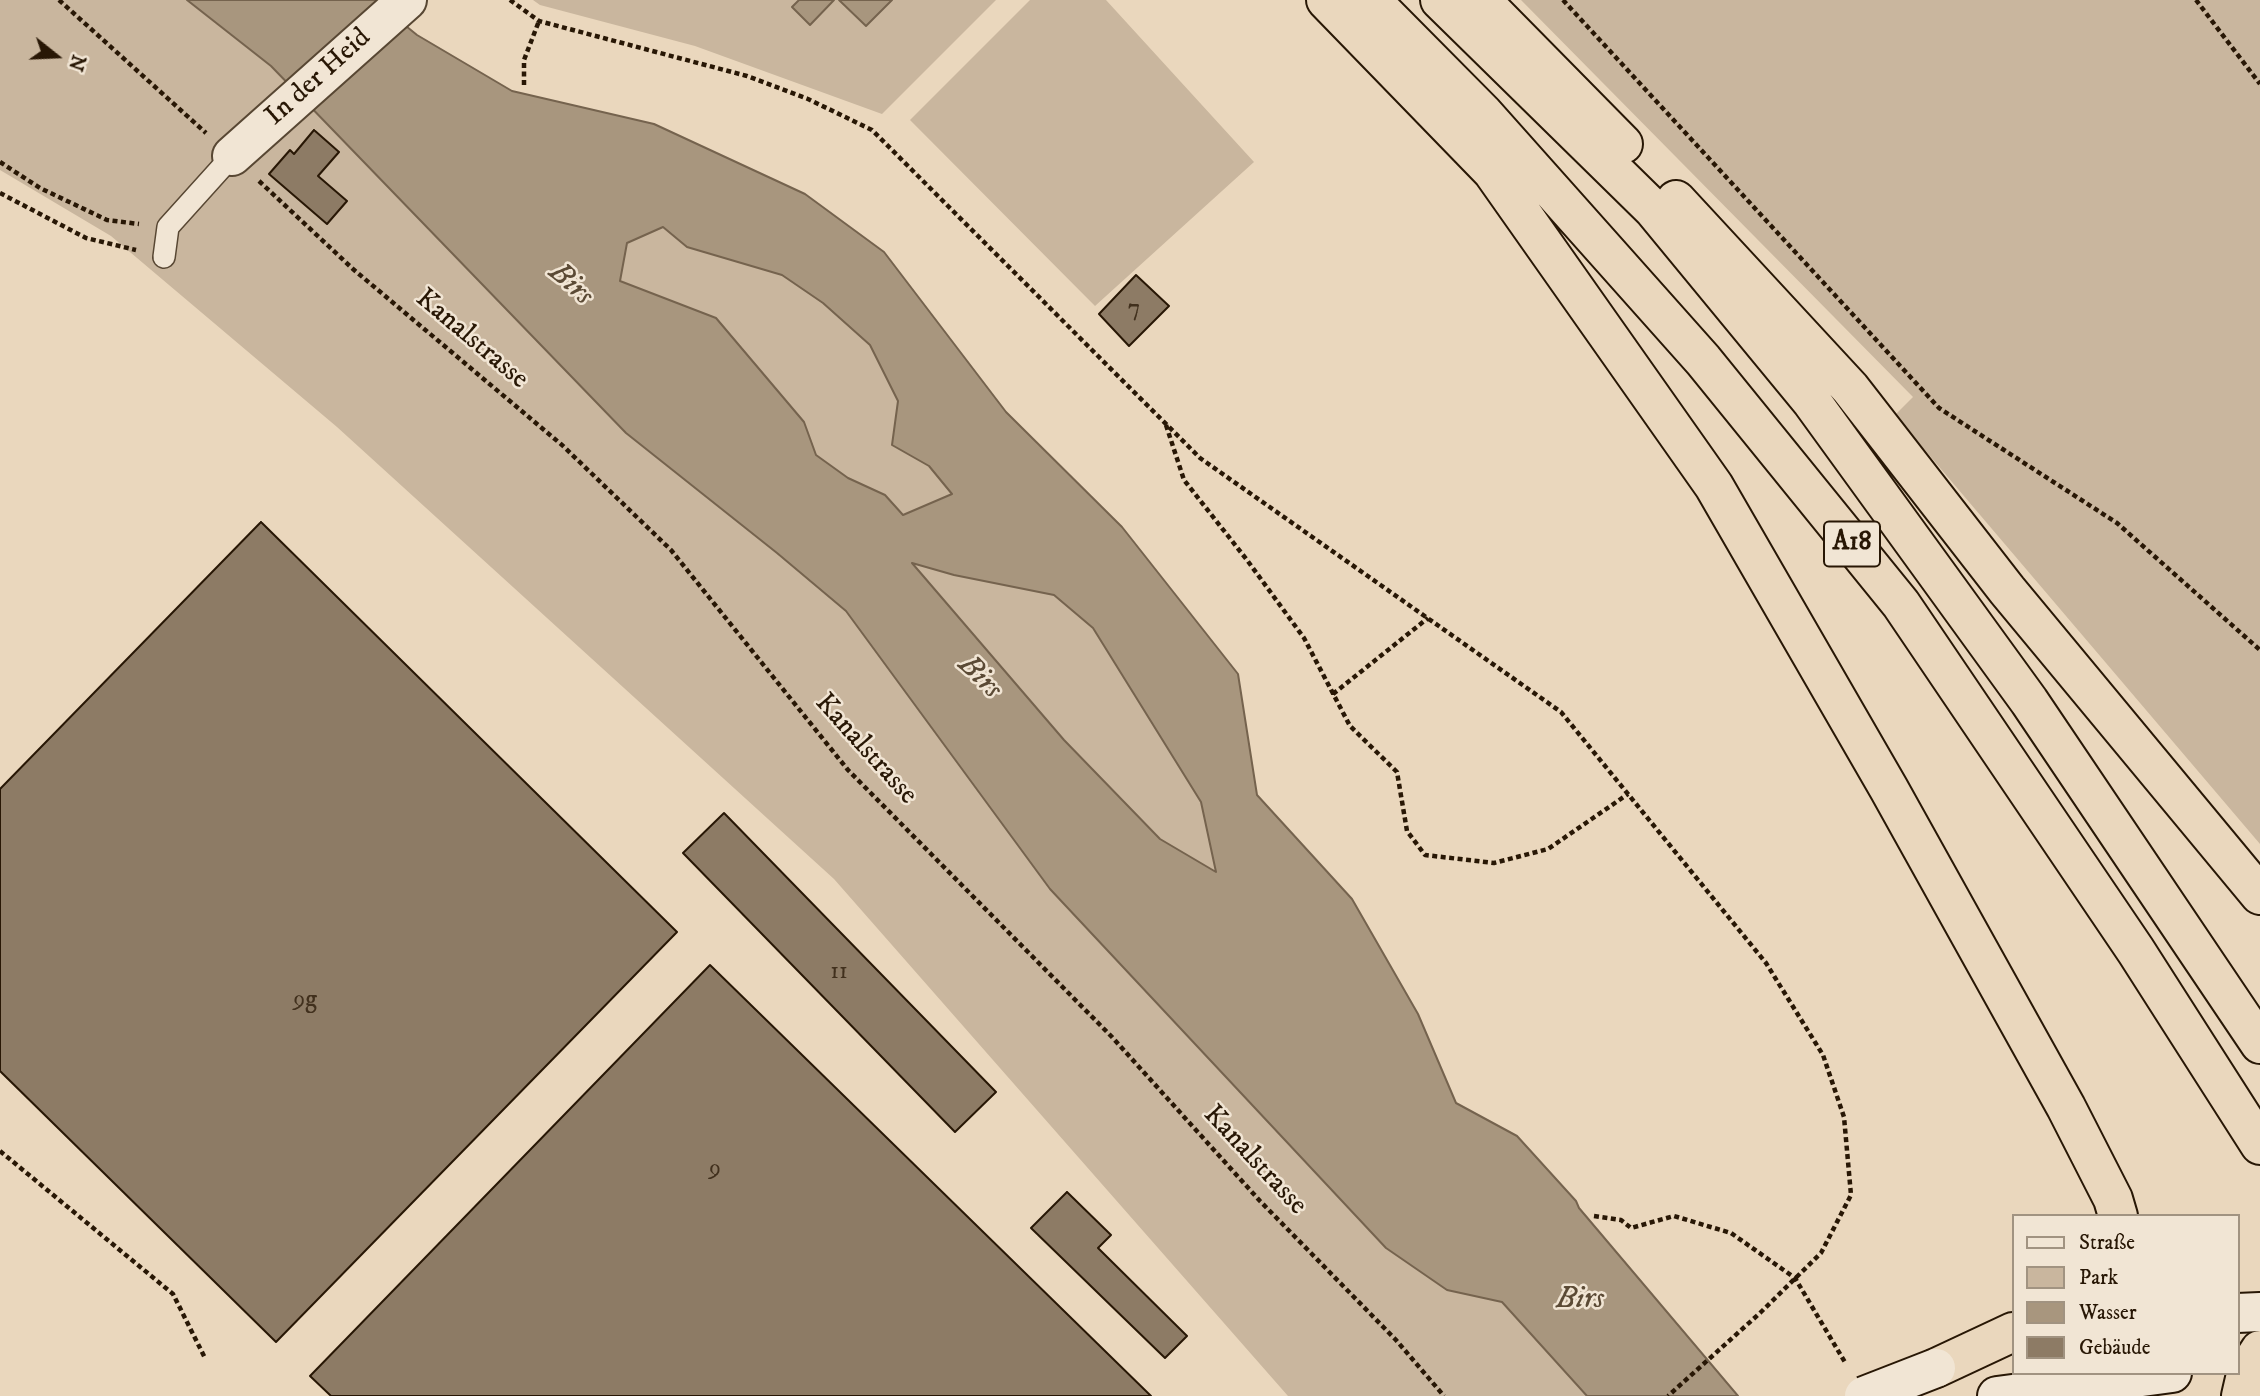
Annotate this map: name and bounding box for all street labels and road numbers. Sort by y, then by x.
street label: In der Heid [259,22,379,134]
street label: Kanalstrasse [408,283,534,397]
road number: A18 [1824,522,1880,566]
street label: Kanalstrasse [807,688,923,812]
street label: Kanalstrasse [1195,1099,1313,1223]

